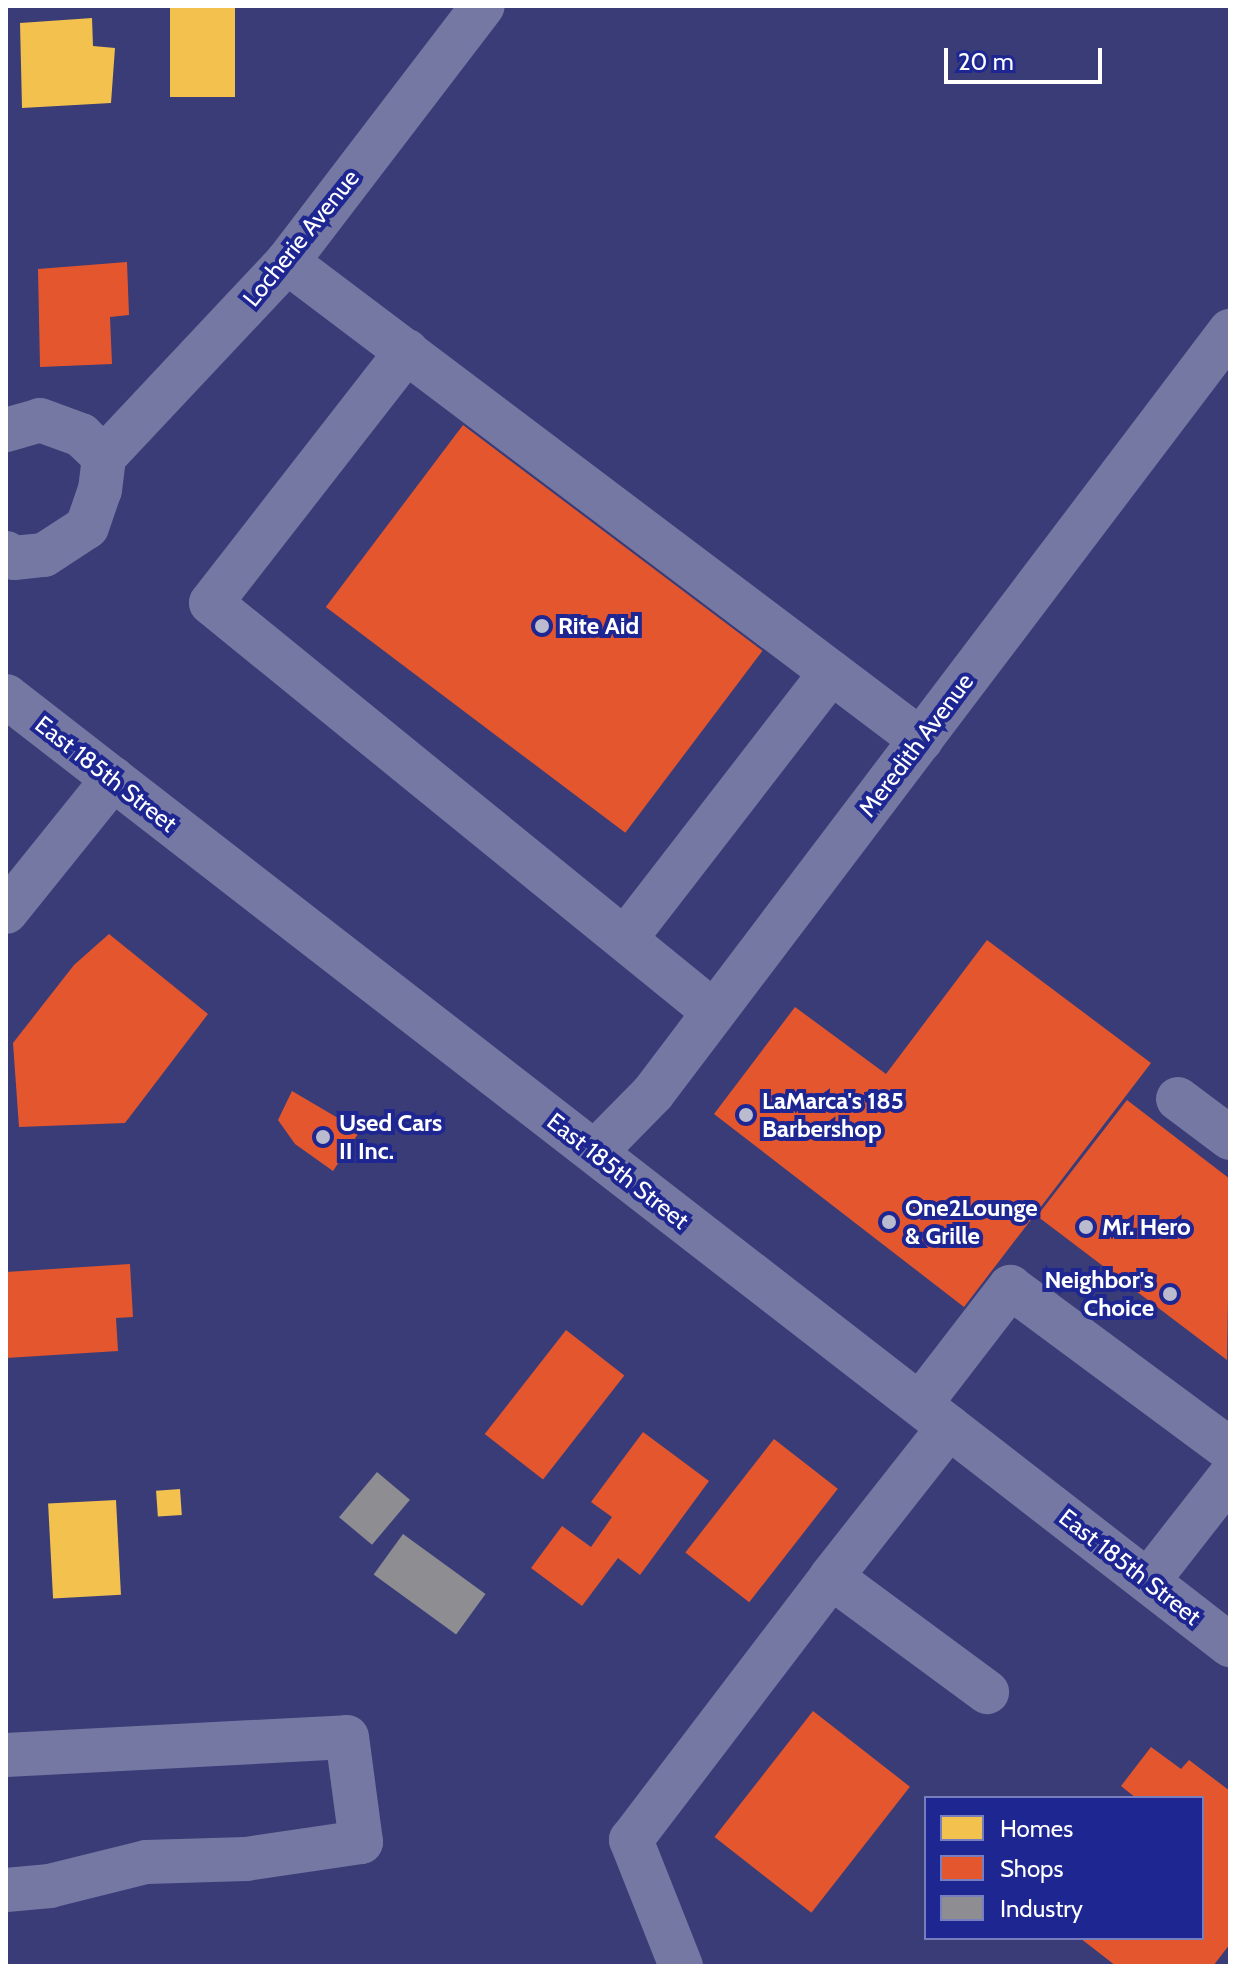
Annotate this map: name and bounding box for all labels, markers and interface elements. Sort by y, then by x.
scale bar [948,32,1106,82]
text: 20 m [958,47,1014,76]
street label: Locherie Avenue [237,164,365,312]
place label: Rite Aid [558,612,639,640]
marker: Rite Aid [533,617,551,635]
street label: Meredith Avenue [853,668,979,822]
street label: East 185th Street [29,710,183,838]
place label: LaMarca's 185 Barbershop [762,1087,904,1143]
marker: LaMarca's 185 Barbershop [737,1106,755,1124]
street label: East 185th Street [541,1107,695,1235]
place label: Used Cars II Inc. [339,1109,442,1165]
marker: Used Cars II Inc. [314,1128,332,1146]
place label: One2Lounge & Grille [905,1194,1038,1250]
marker: One2Lounge & Grille [880,1213,898,1231]
place label: Mr. Hero [1102,1213,1191,1241]
marker: Mr. Hero [1077,1218,1095,1236]
place label: Neighbor's Choice [1044,1266,1154,1322]
marker: Neighbor's Choice [1161,1285,1179,1303]
street label: East 185th Street [1053,1503,1207,1631]
legend [924,1796,1204,1940]
text: Homes [1000,1814,1073,1843]
text: Shops [1000,1854,1063,1883]
text: Industry [1000,1894,1083,1923]

